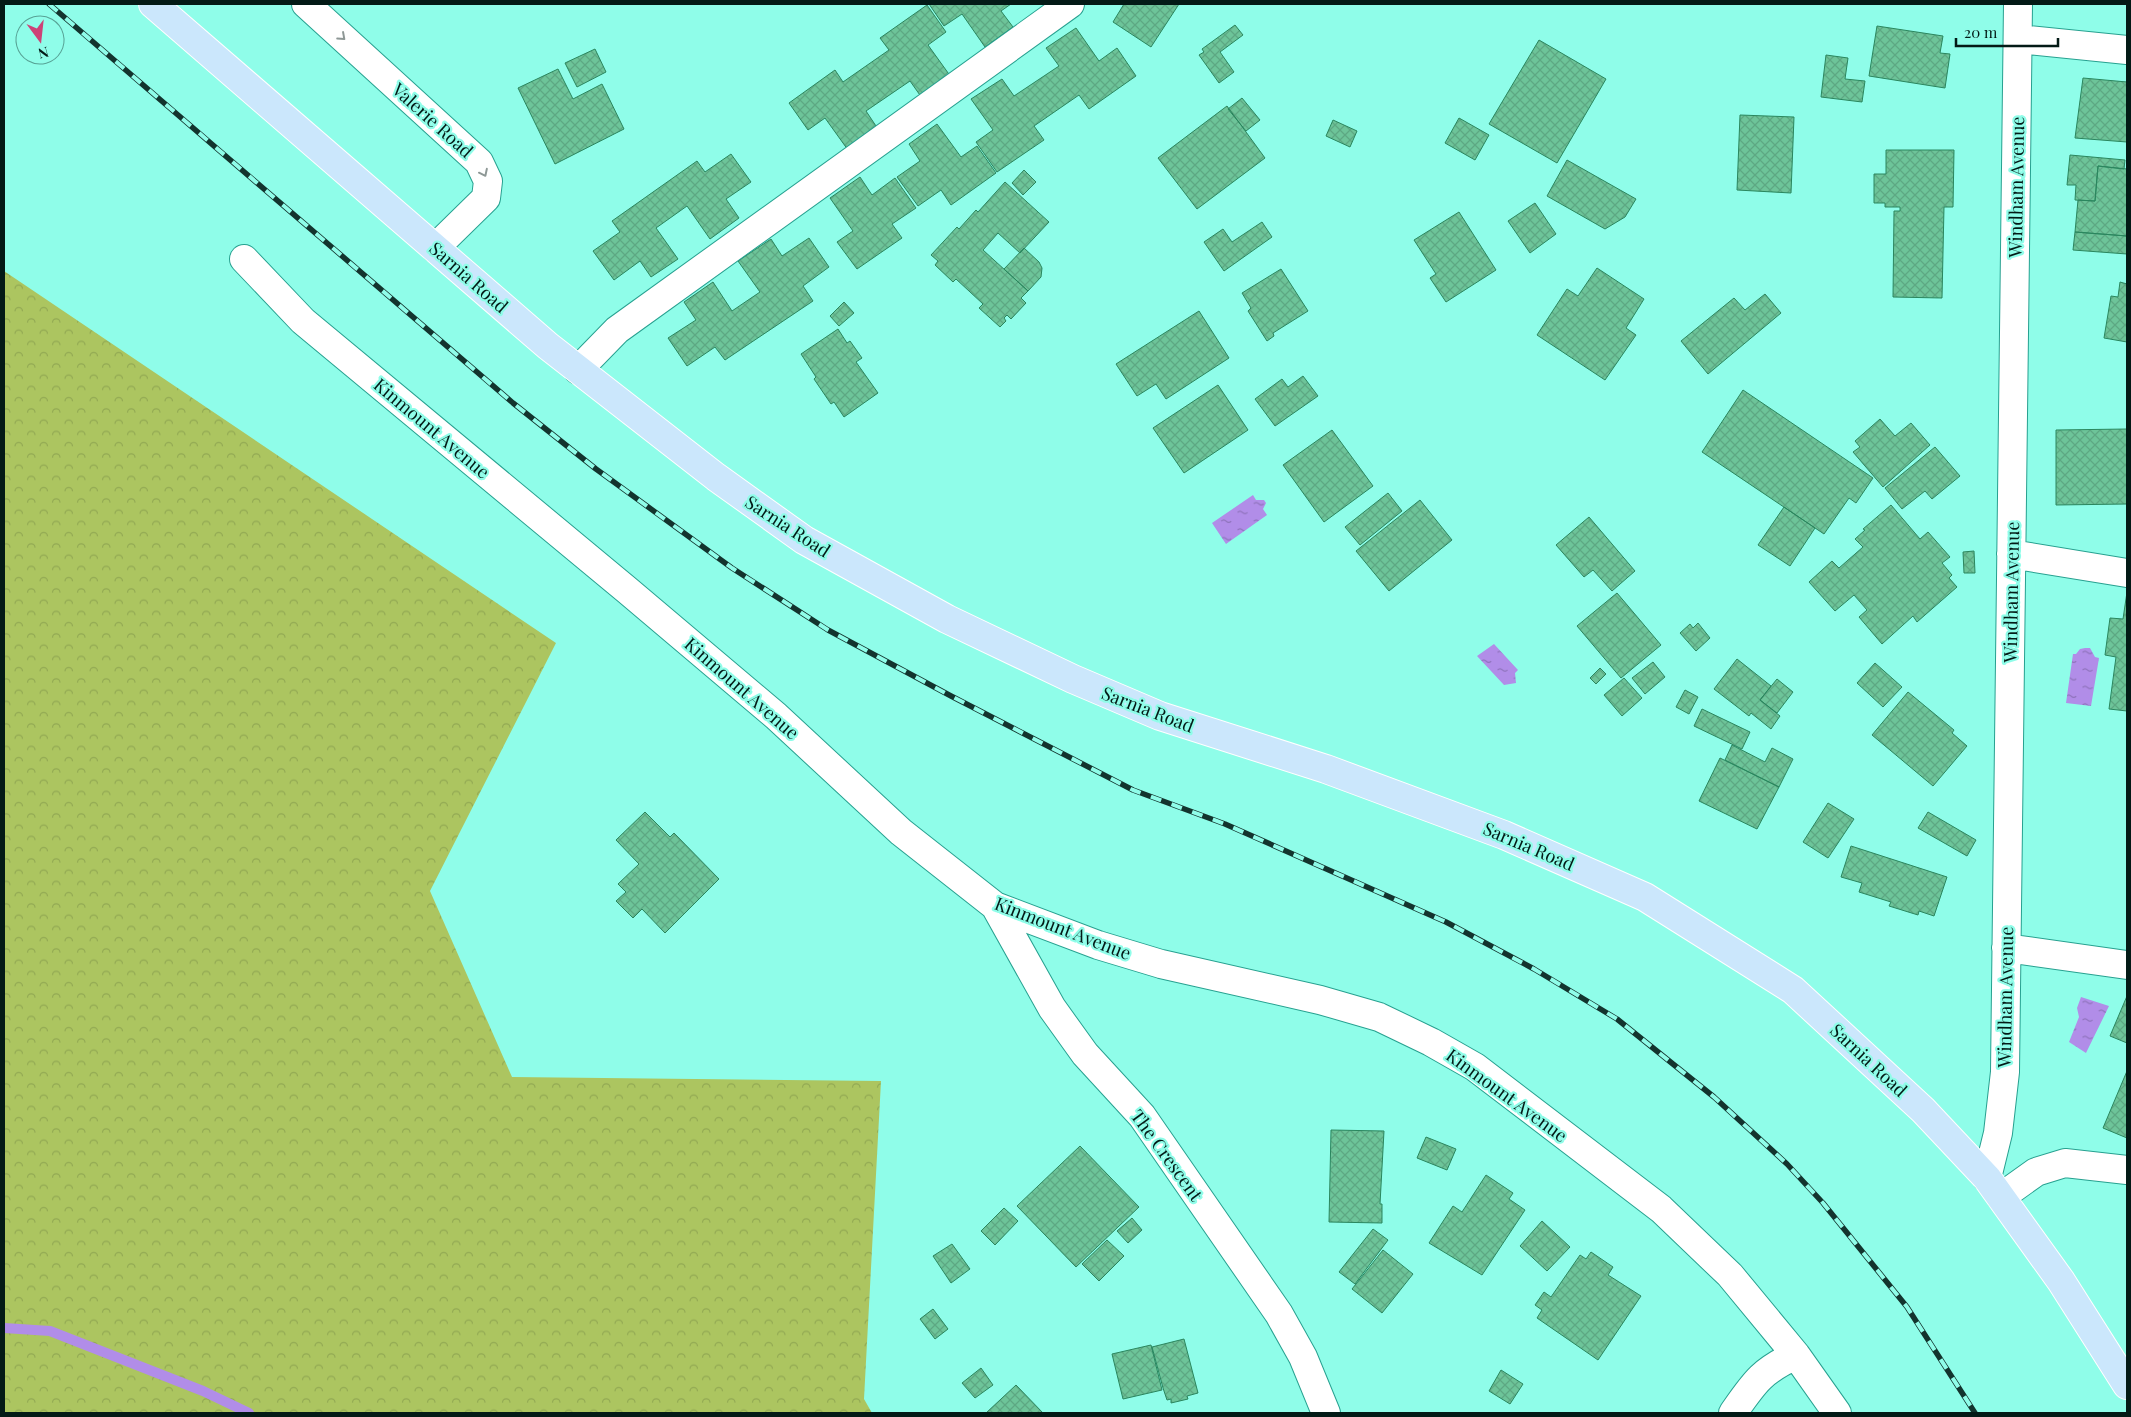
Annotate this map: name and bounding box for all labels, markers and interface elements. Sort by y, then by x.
north arrow [15,15,65,65]
scale bar [1956,15,2058,47]
text: 20 m [1964,22,1998,42]
one-way arrow [336,31,345,40]
text: N [36,43,51,64]
street label: Valerie Road [387,77,479,163]
street label: Windham Avenue [2003,116,2029,259]
one-way arrow [478,167,488,176]
street label: Sarnia Road [425,236,514,318]
street label: Kinmount Avenue [369,372,495,484]
street label: Sarnia Road [741,490,836,563]
street label: Windham Avenue [1998,521,2024,664]
street label: Kinmount Avenue [680,632,804,744]
street label: Sarnia Road [1098,680,1198,738]
street label: Sarnia Road [1480,816,1579,876]
street label: Kinmount Avenue [991,891,1135,965]
street label: Windham Avenue [1992,926,2018,1069]
street label: Sarnia Road [1825,1018,1913,1102]
street label: Kinmount Avenue [1442,1043,1572,1147]
street label: The Crescent [1126,1104,1209,1206]

